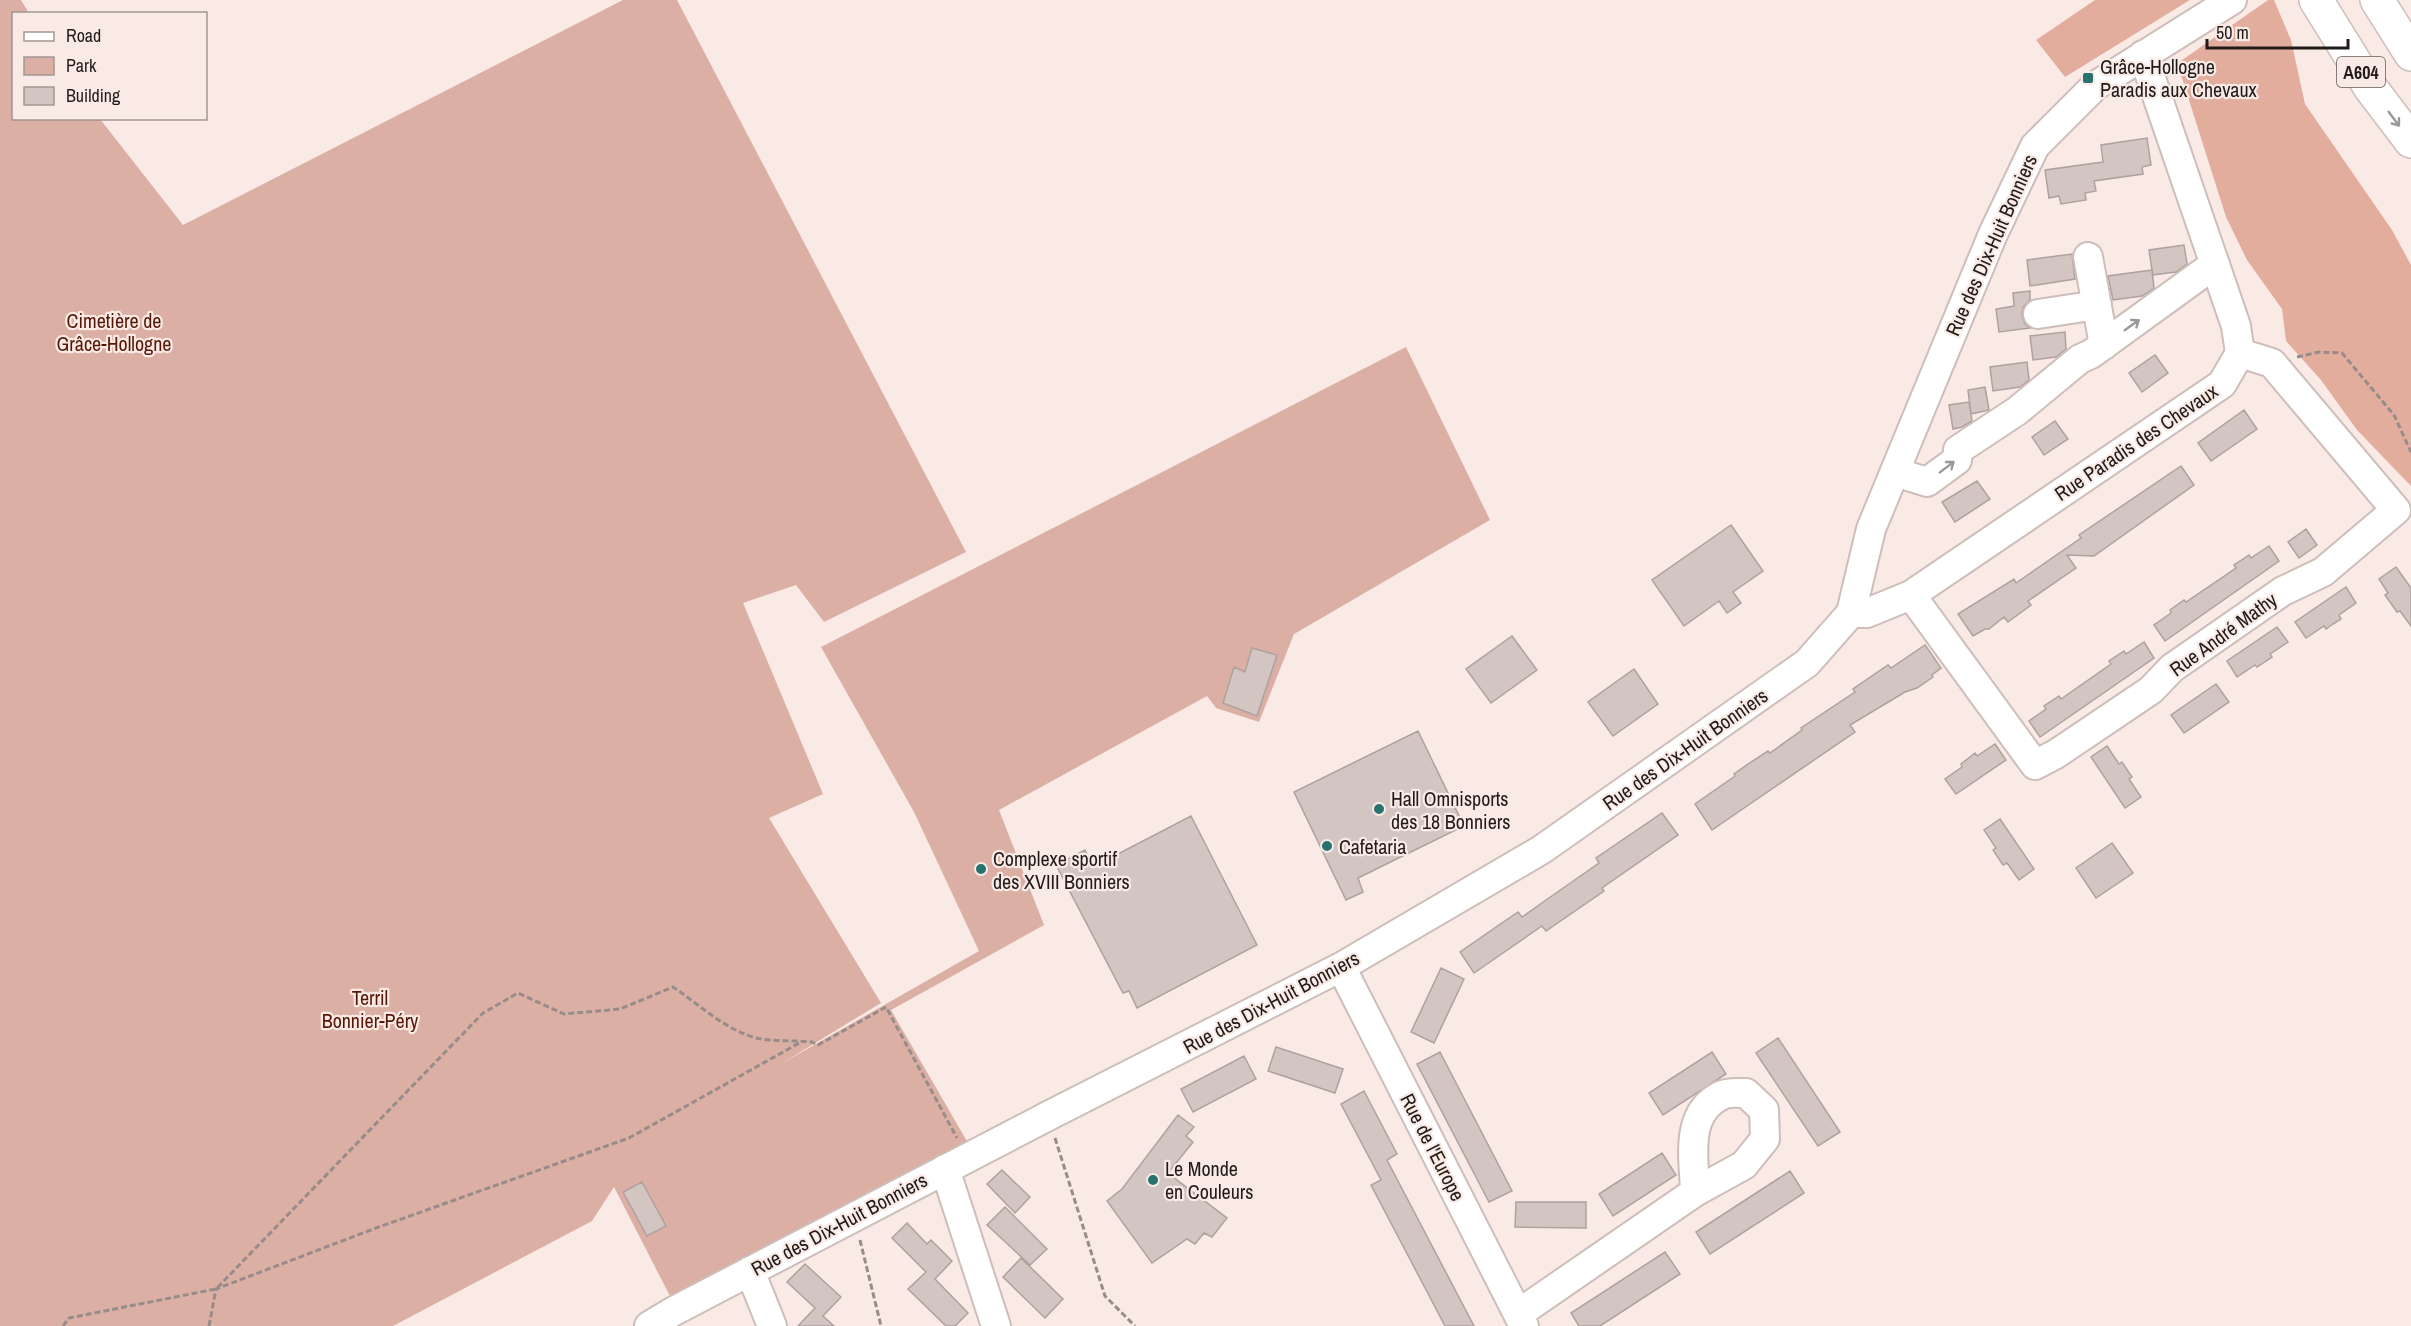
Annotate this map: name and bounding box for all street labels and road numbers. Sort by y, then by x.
road number: A604 [2337,57,2385,87]
street label: Rue des Dix-Huit Bonniers [1939,150,2043,340]
street label: Rue Paradis des Chevaux [2049,377,2224,507]
street label: Rue André Mathy [2164,585,2283,682]
street label: Rue des Dix-Huit Bonniers [1597,682,1773,816]
street label: Rue des Dix-Huit Bonniers [1178,944,1364,1060]
street label: Rue de l'Europe [1394,1089,1472,1205]
street label: Rue des Dix-Huit Bonniers [746,1166,932,1282]

